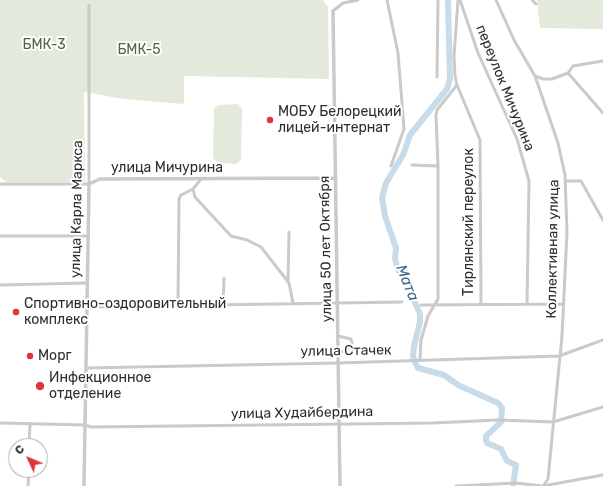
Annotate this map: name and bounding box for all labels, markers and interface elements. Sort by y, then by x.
street label: переулок Мичурина [472,23,538,153]
park label: БМК-3 [22,37,66,53]
park label: БМК-5 [117,42,161,58]
place label: МОБУ Белорецкий лицей-интернат [278,104,402,136]
marker: МОБУ Белорецкий лицей-интернат [265,115,275,125]
street label: улица Карла Маркса [67,140,87,278]
street label: Тирлянский переулок [461,148,477,296]
street label: улица Мичурина [111,160,223,176]
street label: улица 50 лет Октября [316,175,336,323]
street label: Коллективная улица [543,179,563,319]
water label: Мата [392,262,422,304]
place label: Спортивно-оздоровительный комплекс [24,296,226,328]
marker: Спортивно-оздоровительный комплекс [11,307,21,317]
street label: улица Стачек [300,342,392,360]
place label: Морг [38,348,72,364]
marker: Морг [25,351,35,361]
place label: Инфекционное отделение [49,370,151,402]
marker: Инфекционное отделение [34,380,46,392]
street label: улица Худайбердина [231,403,373,423]
north arrow [8,438,48,478]
text: С [12,443,27,457]

